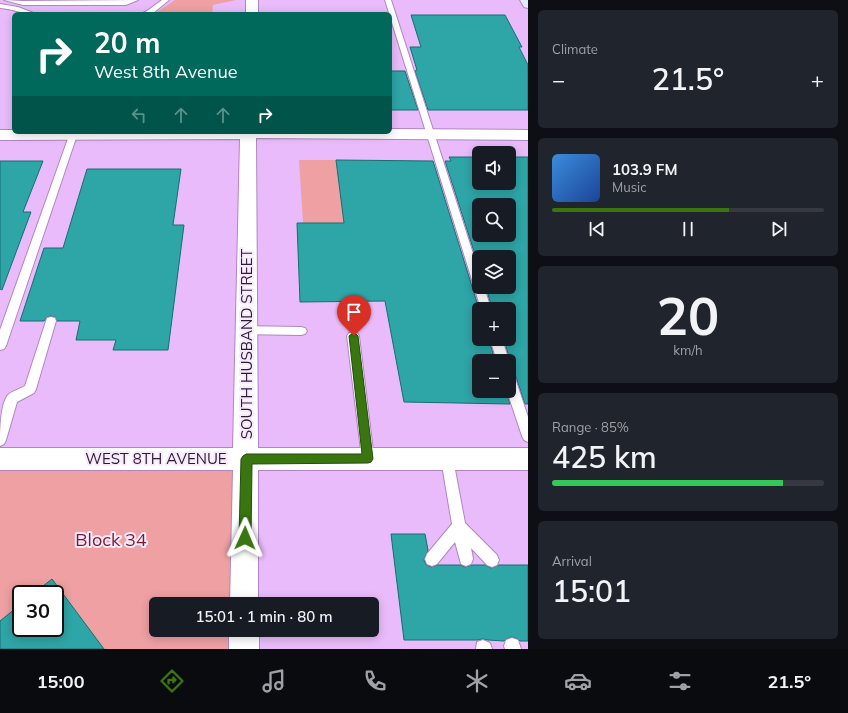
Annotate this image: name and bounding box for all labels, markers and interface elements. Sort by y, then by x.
text: 20 m [94,25,160,60]
icon: right [28,28,80,80]
text: Climate [552,41,598,57]
text: West 8th Avenue [94,60,238,83]
text: 21.5° [652,60,724,98]
text: − [552,66,565,94]
text: + [811,66,824,94]
icon: left [128,104,150,126]
icon: ahead [170,104,192,126]
icon: ahead [212,104,234,126]
icon: right [254,104,276,126]
map controls [472,146,516,398]
button: sound [472,146,516,190]
text: 103.9 FM [612,160,677,179]
text: Music [612,179,647,195]
button: search [472,198,516,242]
icon: previous [586,218,608,240]
icon: pause [677,218,699,240]
icon: next [768,218,790,240]
street label: SOUTH HUSBAND STREET [237,249,256,439]
button: layers [472,250,516,294]
text: 20 [657,283,719,348]
pin [337,295,371,336]
icon: arrive [343,301,365,323]
button: + [472,302,516,346]
text: km/h [673,342,703,358]
button: − [472,354,516,398]
text: Range · 85% [552,419,629,435]
text: 425 km [552,438,657,476]
street label: WEST 8TH AVENUE [85,449,227,468]
position arrow [224,517,266,559]
park label: Block 34 [75,528,147,551]
text: Arrival [552,553,592,569]
text: 15:01 [552,572,631,610]
speed limit sign: 30 [12,585,64,637]
text: 15:01 · 1 min · 80 m [195,607,333,626]
icon: directions [158,667,186,695]
icon: music [260,667,288,695]
icon: phone [361,667,389,695]
icon: climate [463,667,491,695]
icon: car [564,667,592,695]
icon: filters [666,667,694,695]
text: 15:00 [37,670,84,693]
text: 21.5° [768,670,811,693]

